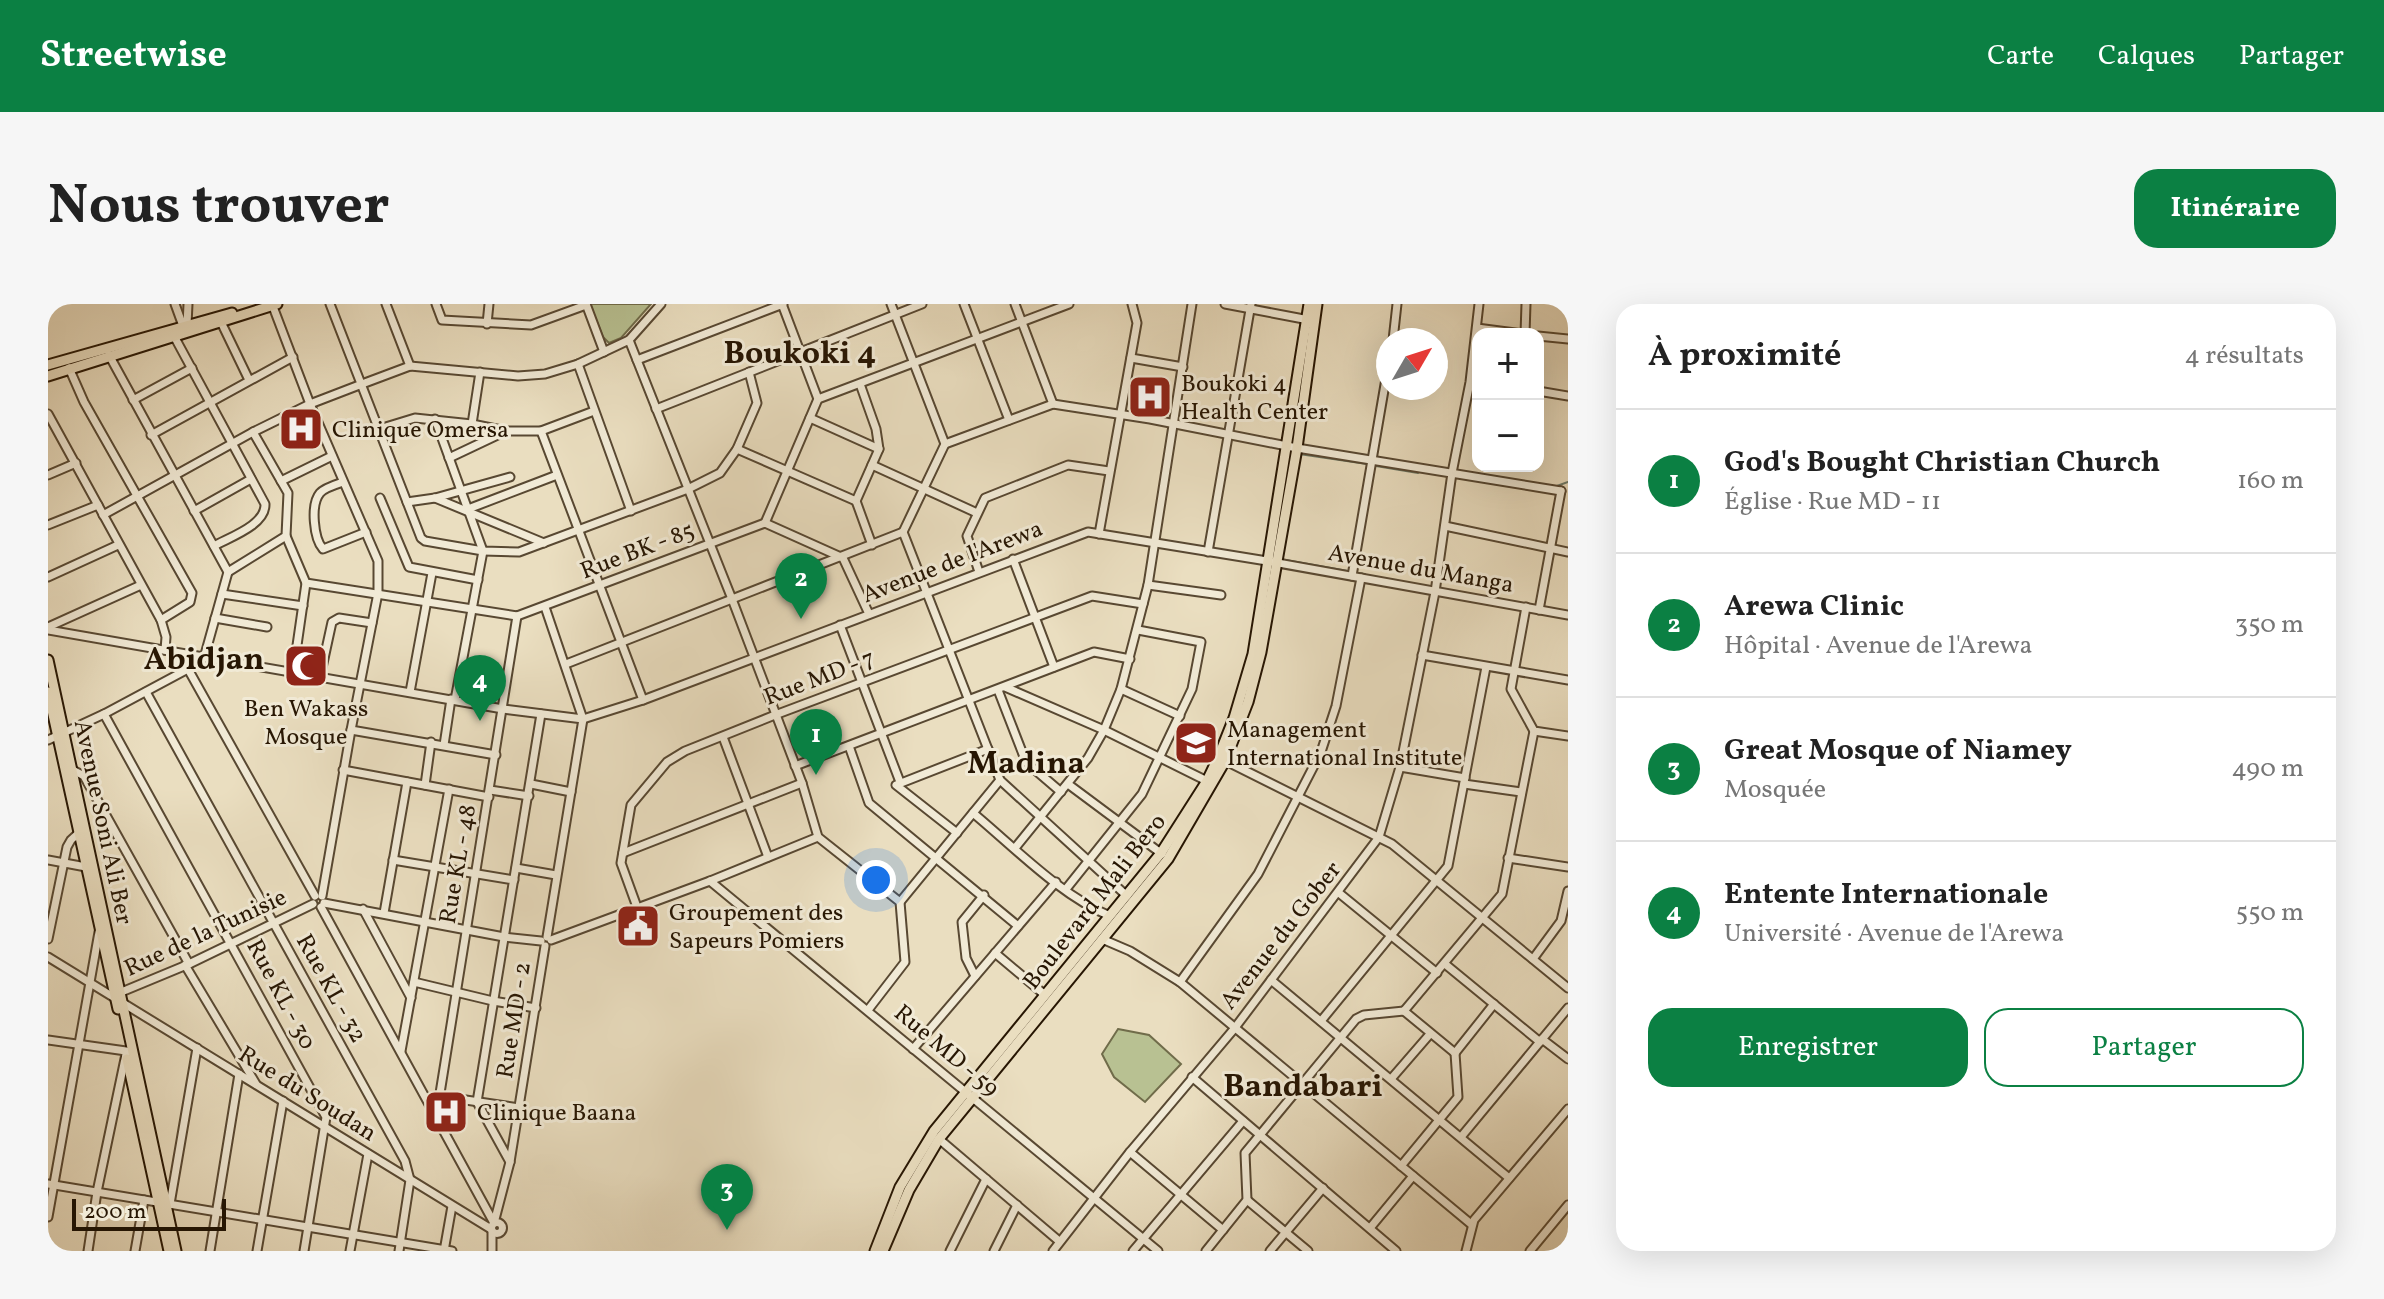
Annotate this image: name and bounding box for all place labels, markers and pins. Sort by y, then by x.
place label: Boukoki 4 Health Center [1181,368,1328,430]
hospital icon: Boukoki 4 Health Center [1126,373,1174,421]
hospital icon: Clinique Omersa [277,405,325,453]
place label: Clinique Omersa [332,414,509,448]
pin: 2 [775,553,827,619]
mosque icon: Ben Wakass Mosque [282,642,330,690]
pin: 4 [454,655,506,721]
place label: Ben Wakass Mosque [244,693,368,755]
pin: 1 [790,709,842,775]
place label: Management International Institute [1227,714,1462,776]
school or university icon: Management International Institute [1172,719,1220,767]
place label: Groupement des Sapeurs Pomiers [669,897,844,959]
public building icon: Groupement des Sapeurs Pomiers [614,902,662,950]
hospital icon: Clinique Baana [422,1088,470,1136]
place label: Clinique Baana [477,1097,637,1131]
pin: 3 [701,1164,753,1230]

